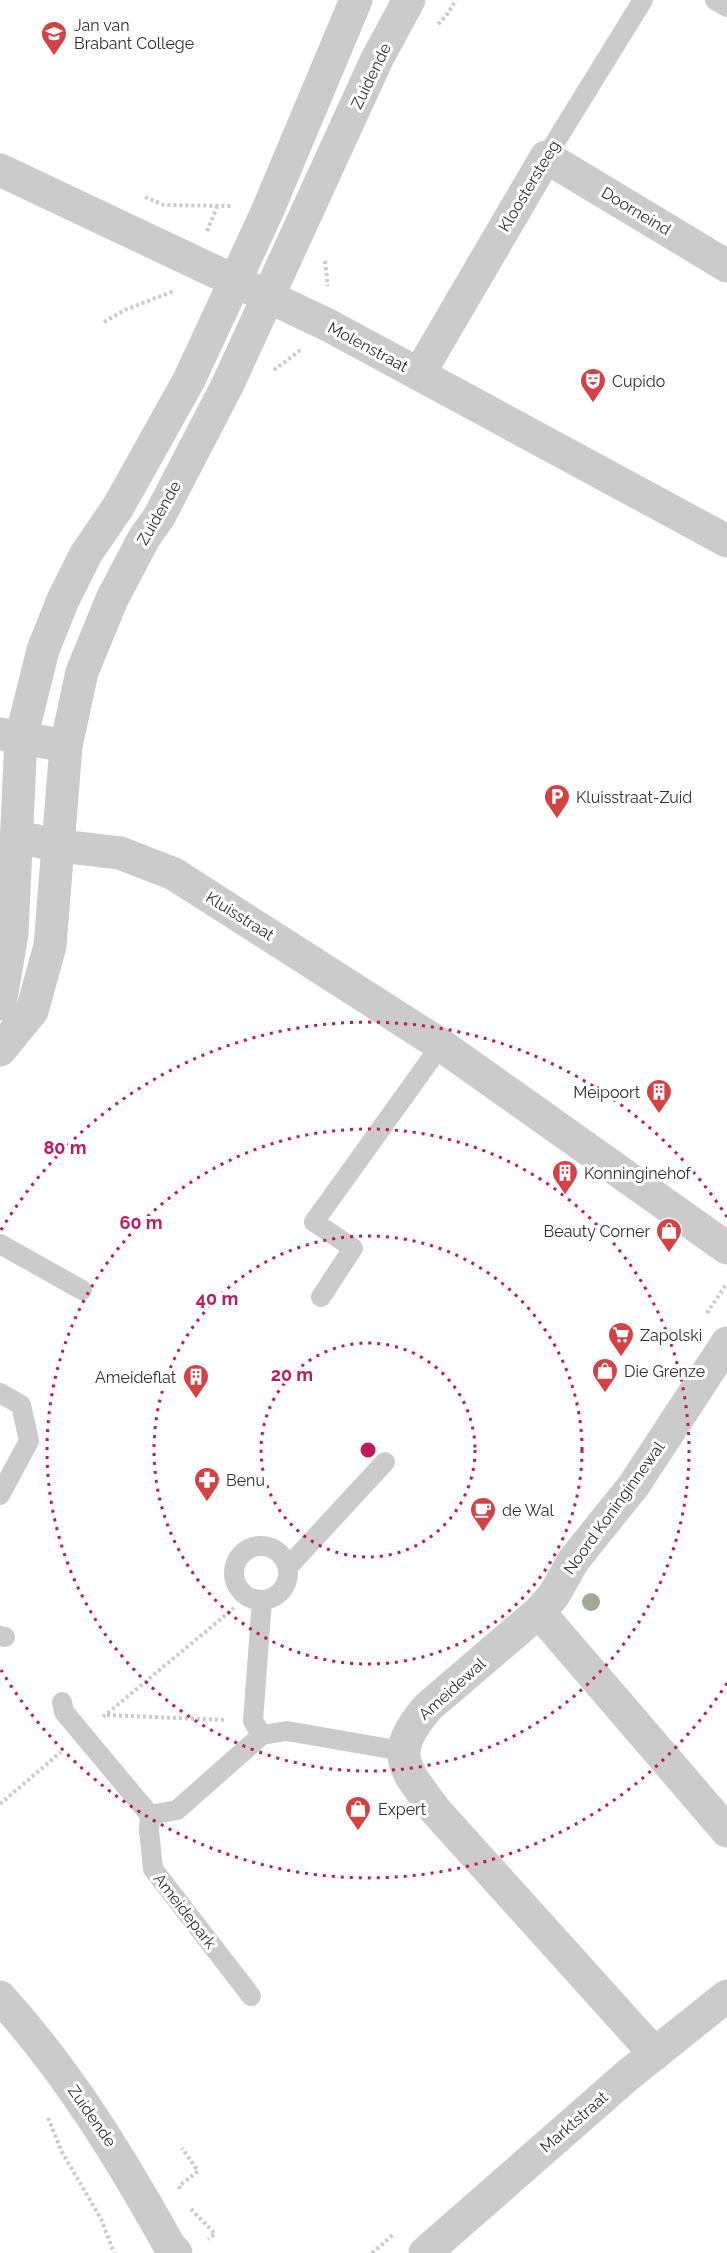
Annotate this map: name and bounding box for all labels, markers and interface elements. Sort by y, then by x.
place label: Jan van Brabant College [74,16,194,53]
school or university icon: Jan van Brabant College [39,19,69,57]
street label: Zuidende [347,40,395,112]
street label: Kloostersteeg [494,137,564,235]
street label: Doorneind [598,183,674,239]
street label: Molenstraat [325,318,412,376]
theatre icon: Cupido [578,366,608,404]
place label: Cupido [612,372,665,391]
street label: Zuidende [133,478,185,548]
parking icon: Kluisstraat-Zuid [542,782,572,820]
place label: Kluisstraat-Zuid [576,788,692,807]
street label: Kluisstraat [202,888,278,945]
building icon: Meipoort [644,1077,674,1115]
place label: Meipoort [573,1083,641,1102]
text: 80 m [43,1137,87,1158]
building icon: Konninginehof [550,1158,580,1196]
place label: Konninginehof [584,1164,692,1183]
text: 60 m [119,1212,163,1233]
shop icon: Beauty Corner [654,1216,684,1254]
place label: Beauty Corner [544,1222,650,1241]
text: 40 m [196,1288,238,1309]
supermarket icon: Zapolski [606,1320,636,1358]
place label: Zapolski [640,1326,702,1345]
shop icon: Die Grenze [590,1356,620,1394]
building icon: Ameideflat [181,1362,211,1400]
place label: Die Grenze [624,1362,705,1381]
text: 20 m [271,1364,313,1385]
place label: Ameideflat [95,1368,177,1387]
street label: Noord Koninginnewal [560,1437,669,1578]
centre of rings [358,1440,378,1460]
pharmacy icon: Benu [192,1465,222,1503]
place label: Benu [226,1471,265,1490]
cafe icon: de Wal [468,1495,498,1533]
place label: de Wal [502,1501,554,1520]
street label: Ameidewal [415,1654,490,1724]
shop icon: Expert [343,1794,373,1832]
place label: Expert [378,1800,427,1819]
street label: Ameidepark [150,1870,221,1953]
street label: Zuidende [64,2082,120,2150]
street label: Marktstraat [536,2087,612,2157]

